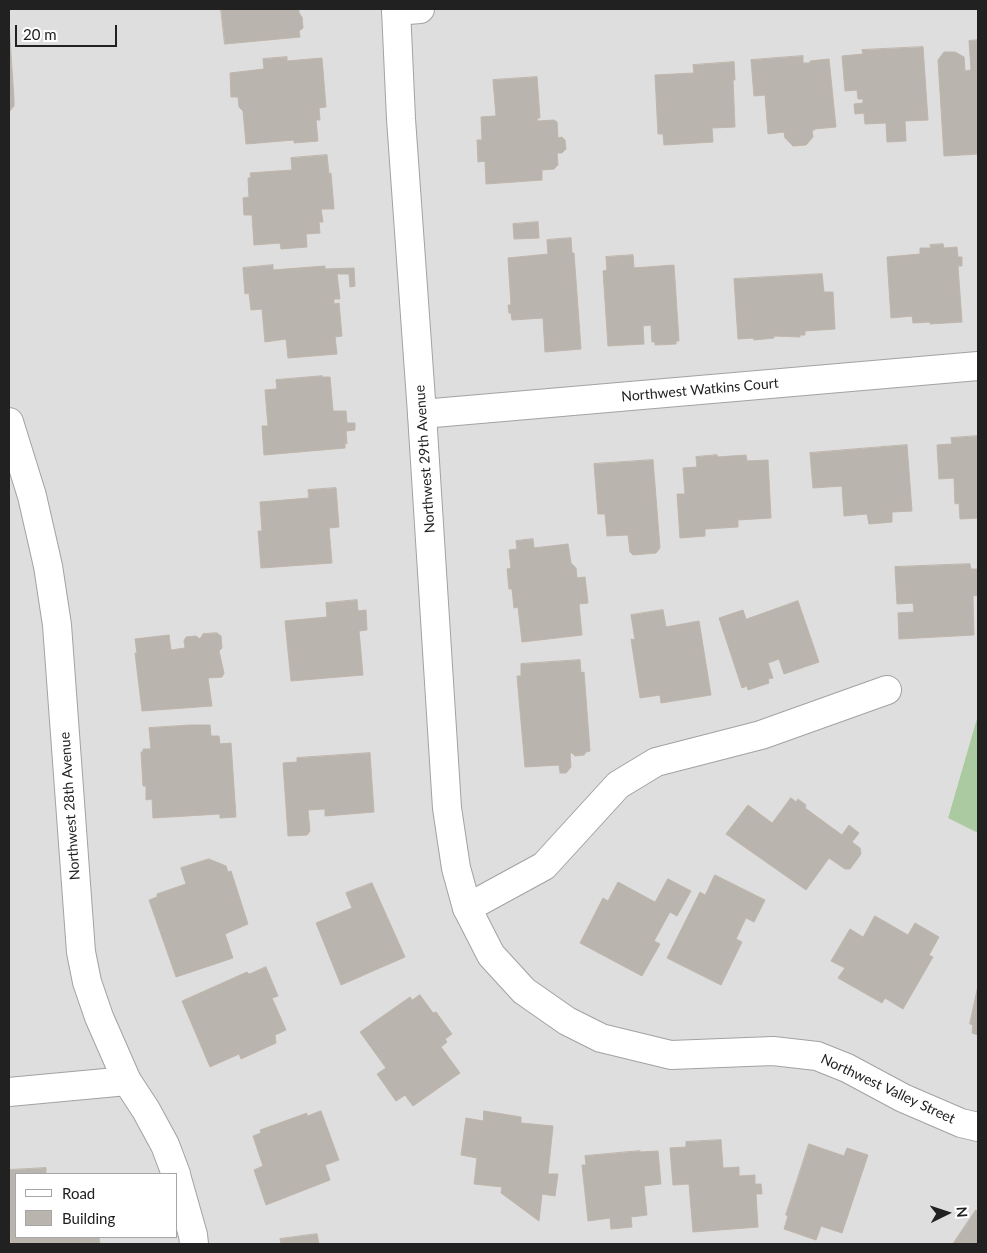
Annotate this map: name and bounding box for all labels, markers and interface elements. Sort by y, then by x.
scale bar [18,15,120,47]
text: 20 m [23,25,57,43]
street label: Northwest Watkins Court [621,375,779,405]
street label: Northwest 29th Avenue [411,384,439,534]
street label: Northwest 28th Avenue [56,731,84,881]
street label: Northwest Valley Street [818,1051,958,1127]
legend [15,1173,178,1238]
text: Road [62,1184,95,1202]
north arrow [922,1188,972,1238]
text: N [954,1206,971,1218]
text: Building [62,1209,115,1227]

